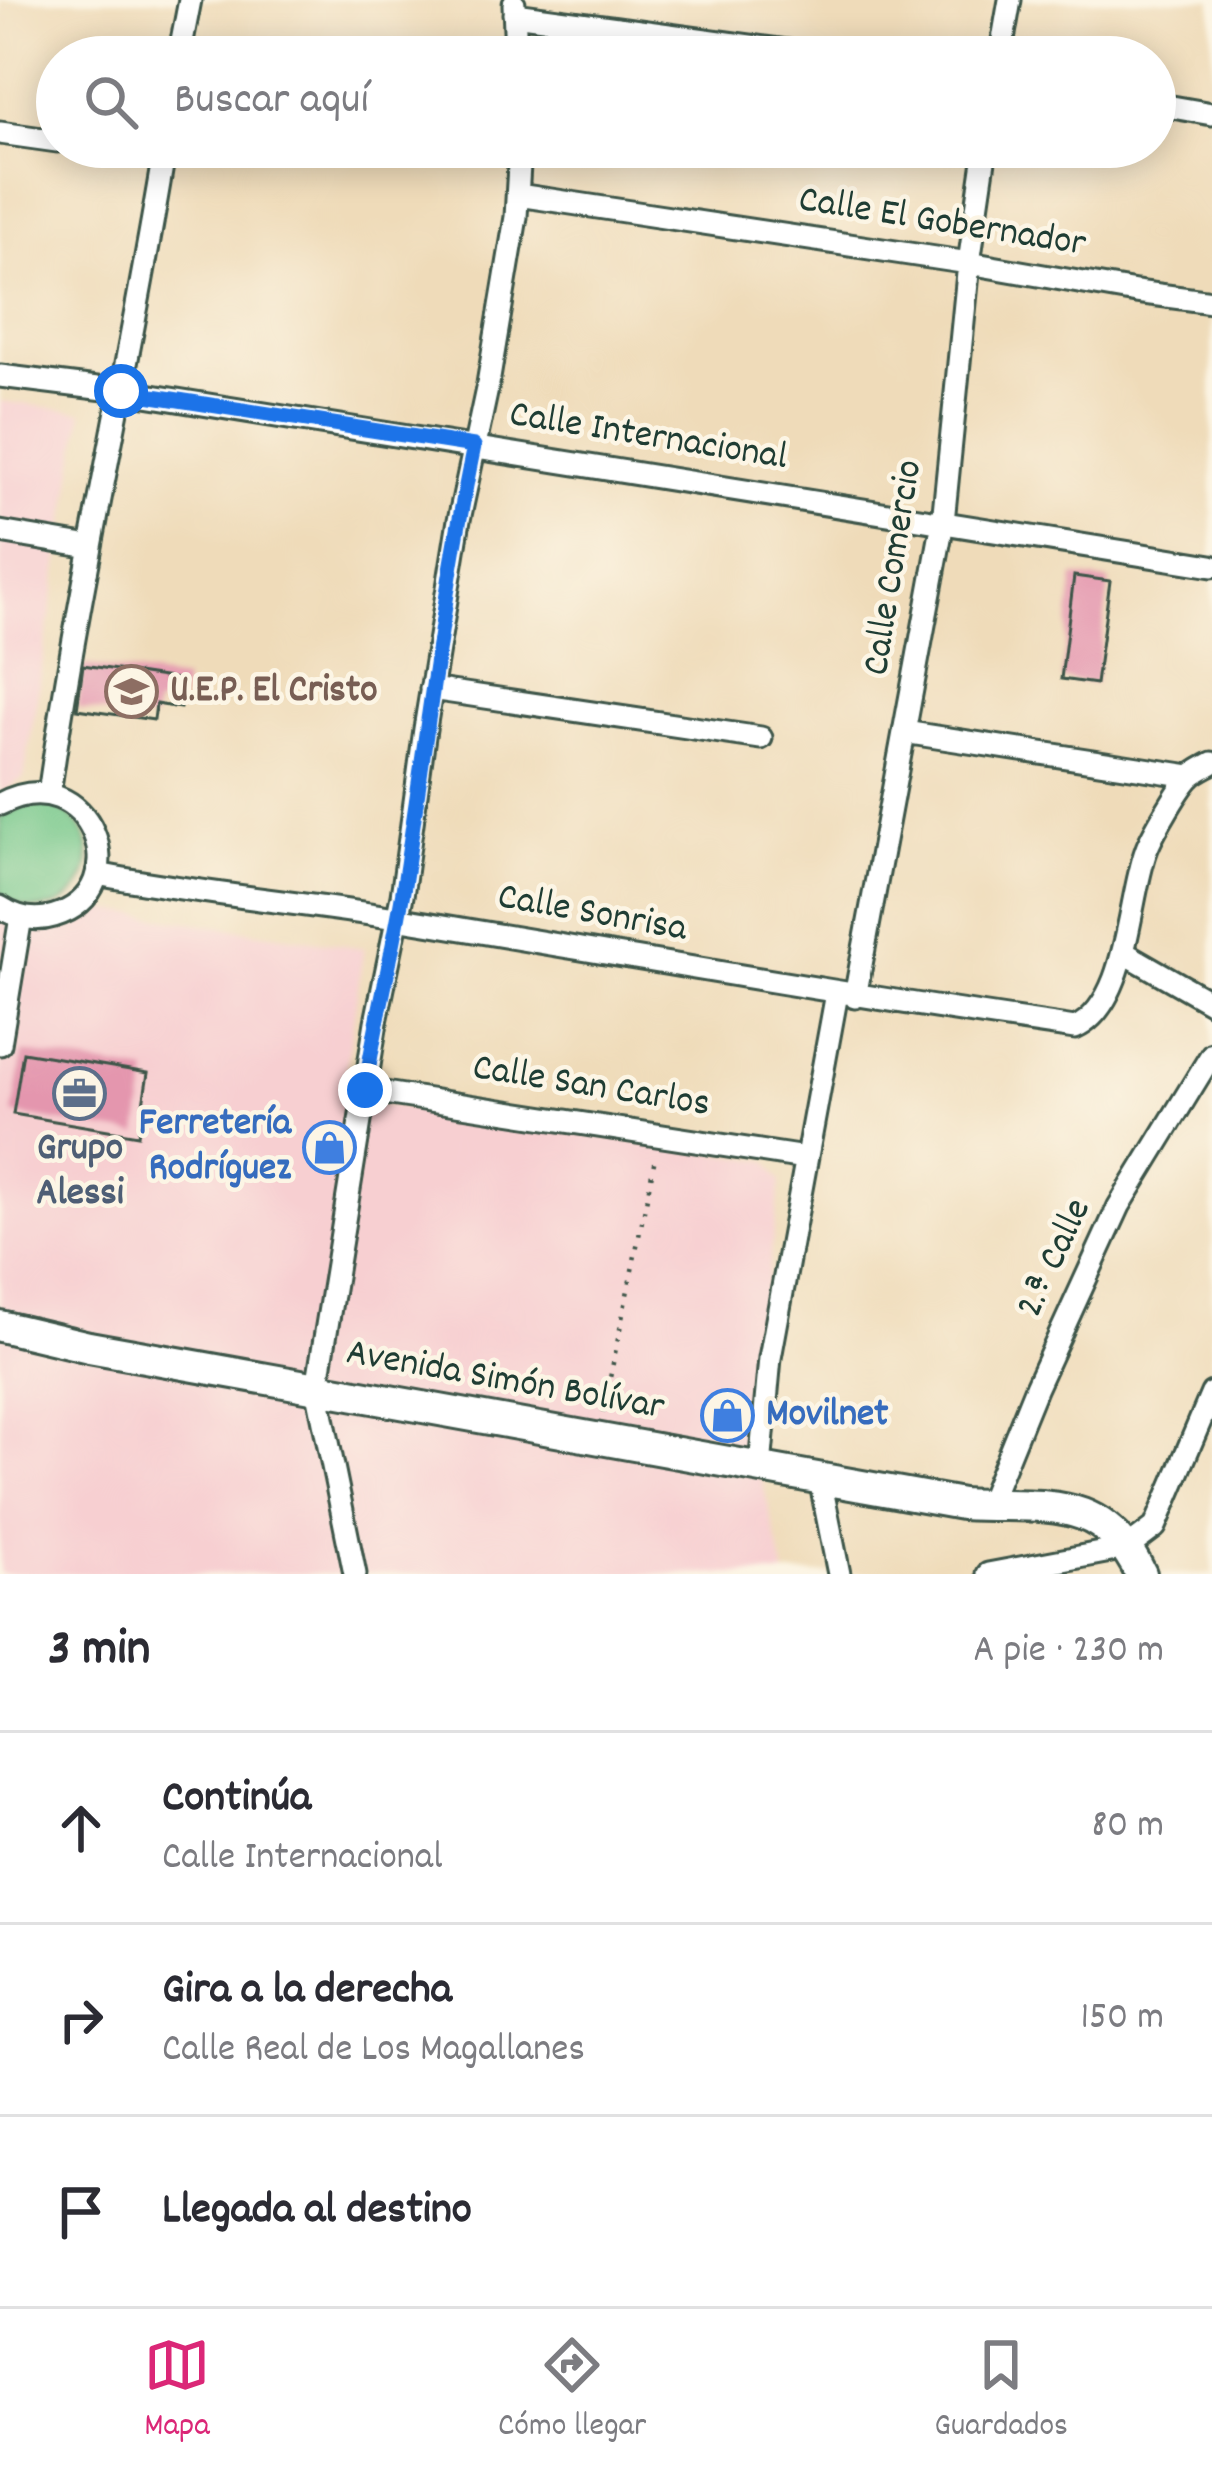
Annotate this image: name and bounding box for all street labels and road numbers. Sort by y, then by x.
street label: Calle El Gobernador [794,174,1090,274]
street label: Calle Internacional [505,389,791,487]
street label: Calle Comercio [851,456,939,680]
street label: Calle Sonrisa [493,871,692,959]
street label: Calle San Carlos [468,1042,714,1134]
street label: 2.ª Calle [1005,1190,1107,1328]
street label: Avenida Simón Bolívar [342,1327,669,1437]

